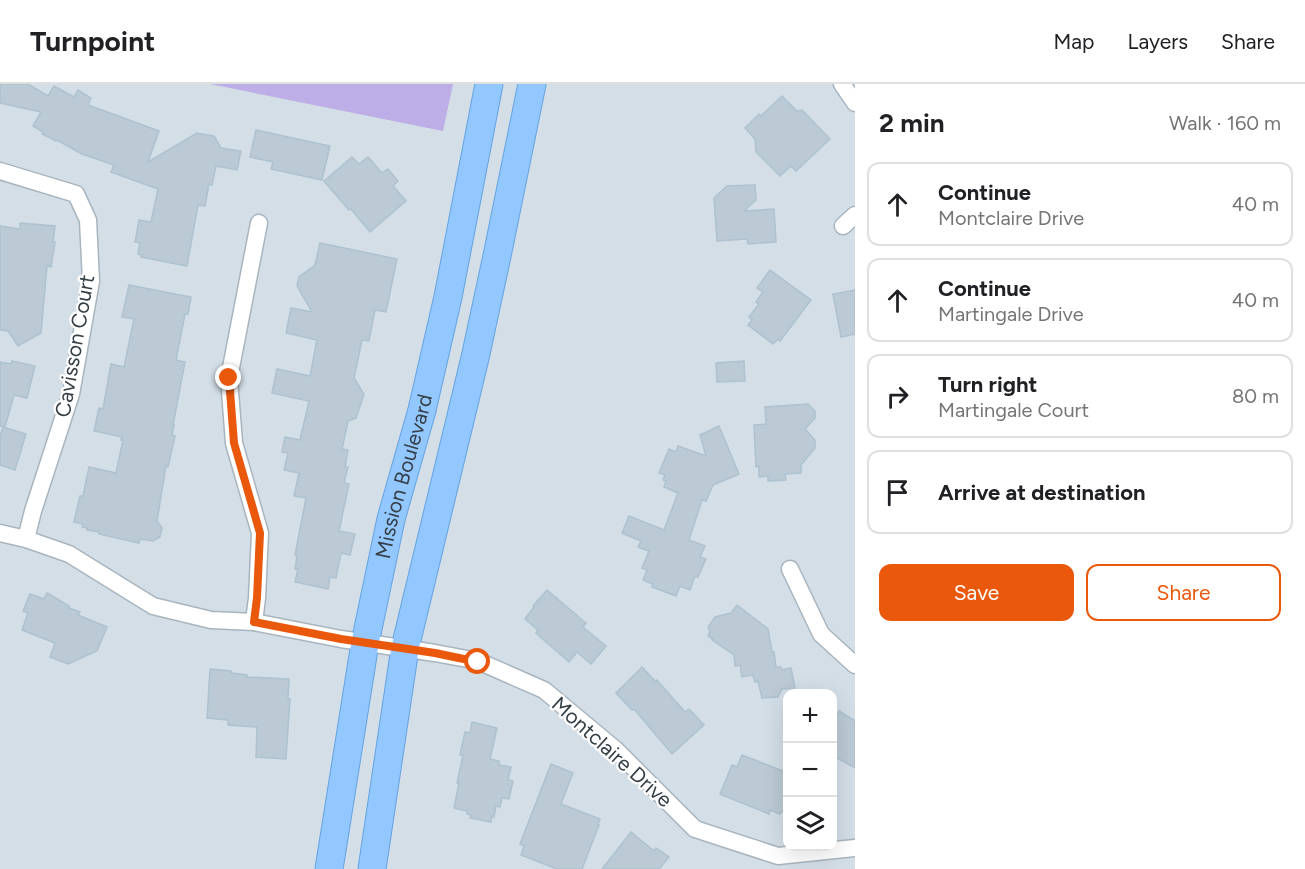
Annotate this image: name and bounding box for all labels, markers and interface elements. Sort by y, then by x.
text: Turnpoint [30,24,155,58]
text: Map [1054,29,1094,54]
text: Layers [1127,29,1188,54]
text: Share [1221,29,1275,54]
text: 2 min [879,107,945,139]
text: Walk · 160 m [1169,111,1281,135]
text: Continue [938,179,1031,206]
icon: ahead [881,188,914,221]
text: 40 m [1232,192,1279,216]
text: Montclaire Drive [938,206,1084,230]
street label: Cavisson Court [50,273,99,419]
text: Continue [938,275,1031,302]
icon: ahead [881,284,914,317]
text: 40 m [1232,288,1279,312]
text: Martingale Drive [938,302,1084,326]
route end [215,364,241,390]
text: Turn right [938,371,1037,398]
icon: right [881,380,914,413]
text: 80 m [1232,384,1279,408]
street label: Mission Boulevard [370,392,437,561]
text: Martingale Court [938,398,1089,422]
icon: arrive [881,476,914,509]
text: Arrive at destination [938,479,1146,506]
button: Save [879,564,1074,621]
button: Share [1086,564,1281,621]
route start [464,648,490,674]
map controls [783,689,837,851]
button: + [783,689,837,743]
street label: Montclaire Drive [547,691,678,812]
button: − [783,743,837,797]
button: layers [783,797,837,851]

